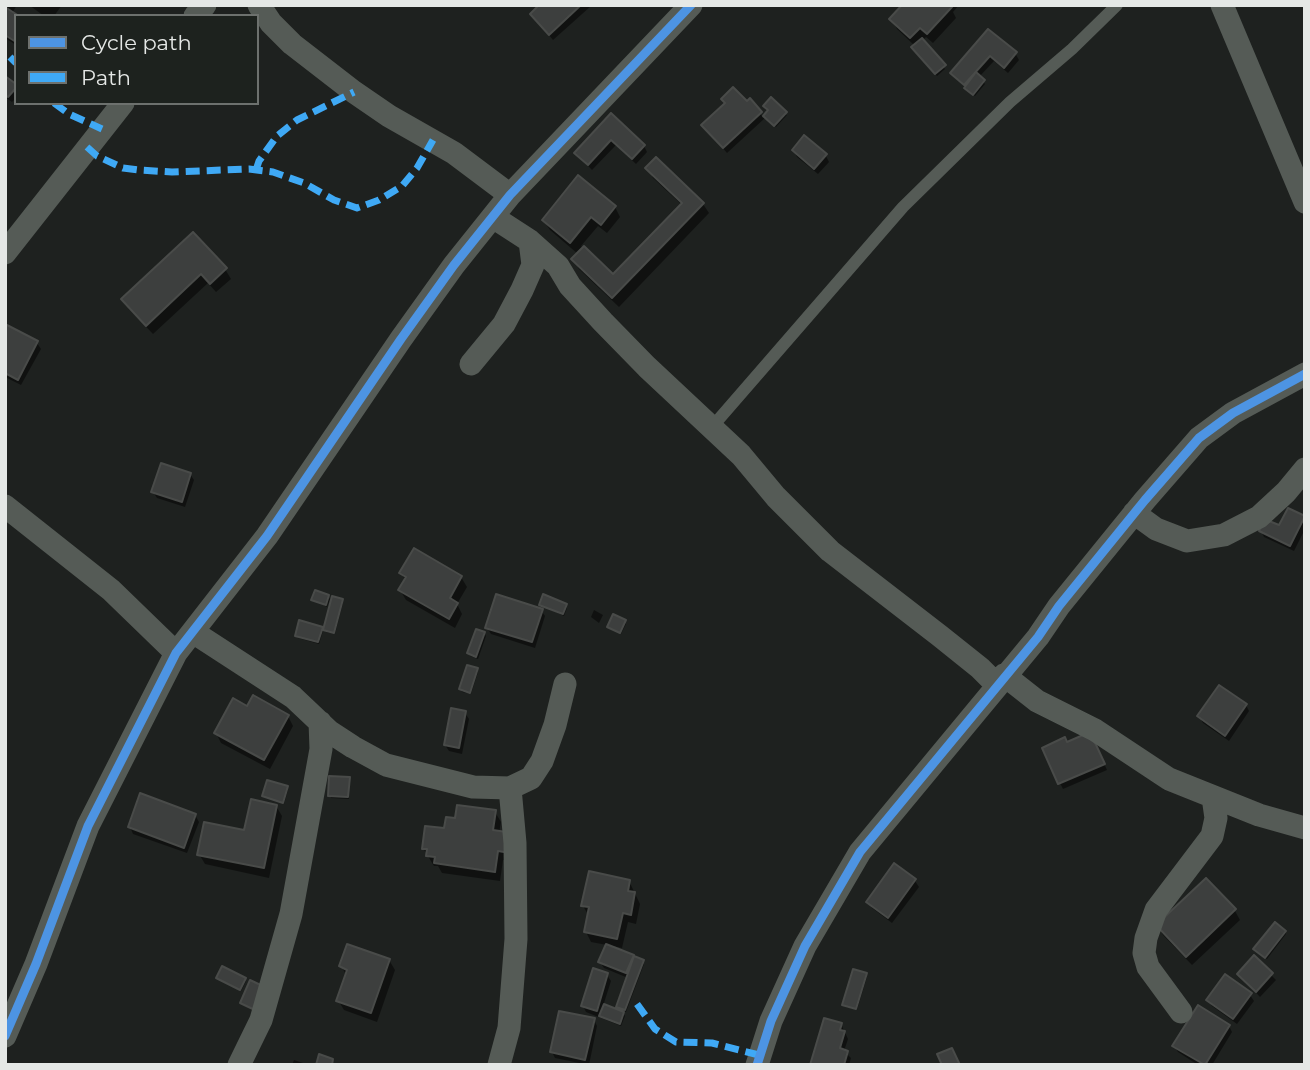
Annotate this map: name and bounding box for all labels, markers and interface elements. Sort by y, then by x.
legend [14,14,259,105]
text: Cycle path [81,30,192,55]
text: Path [81,65,131,90]

